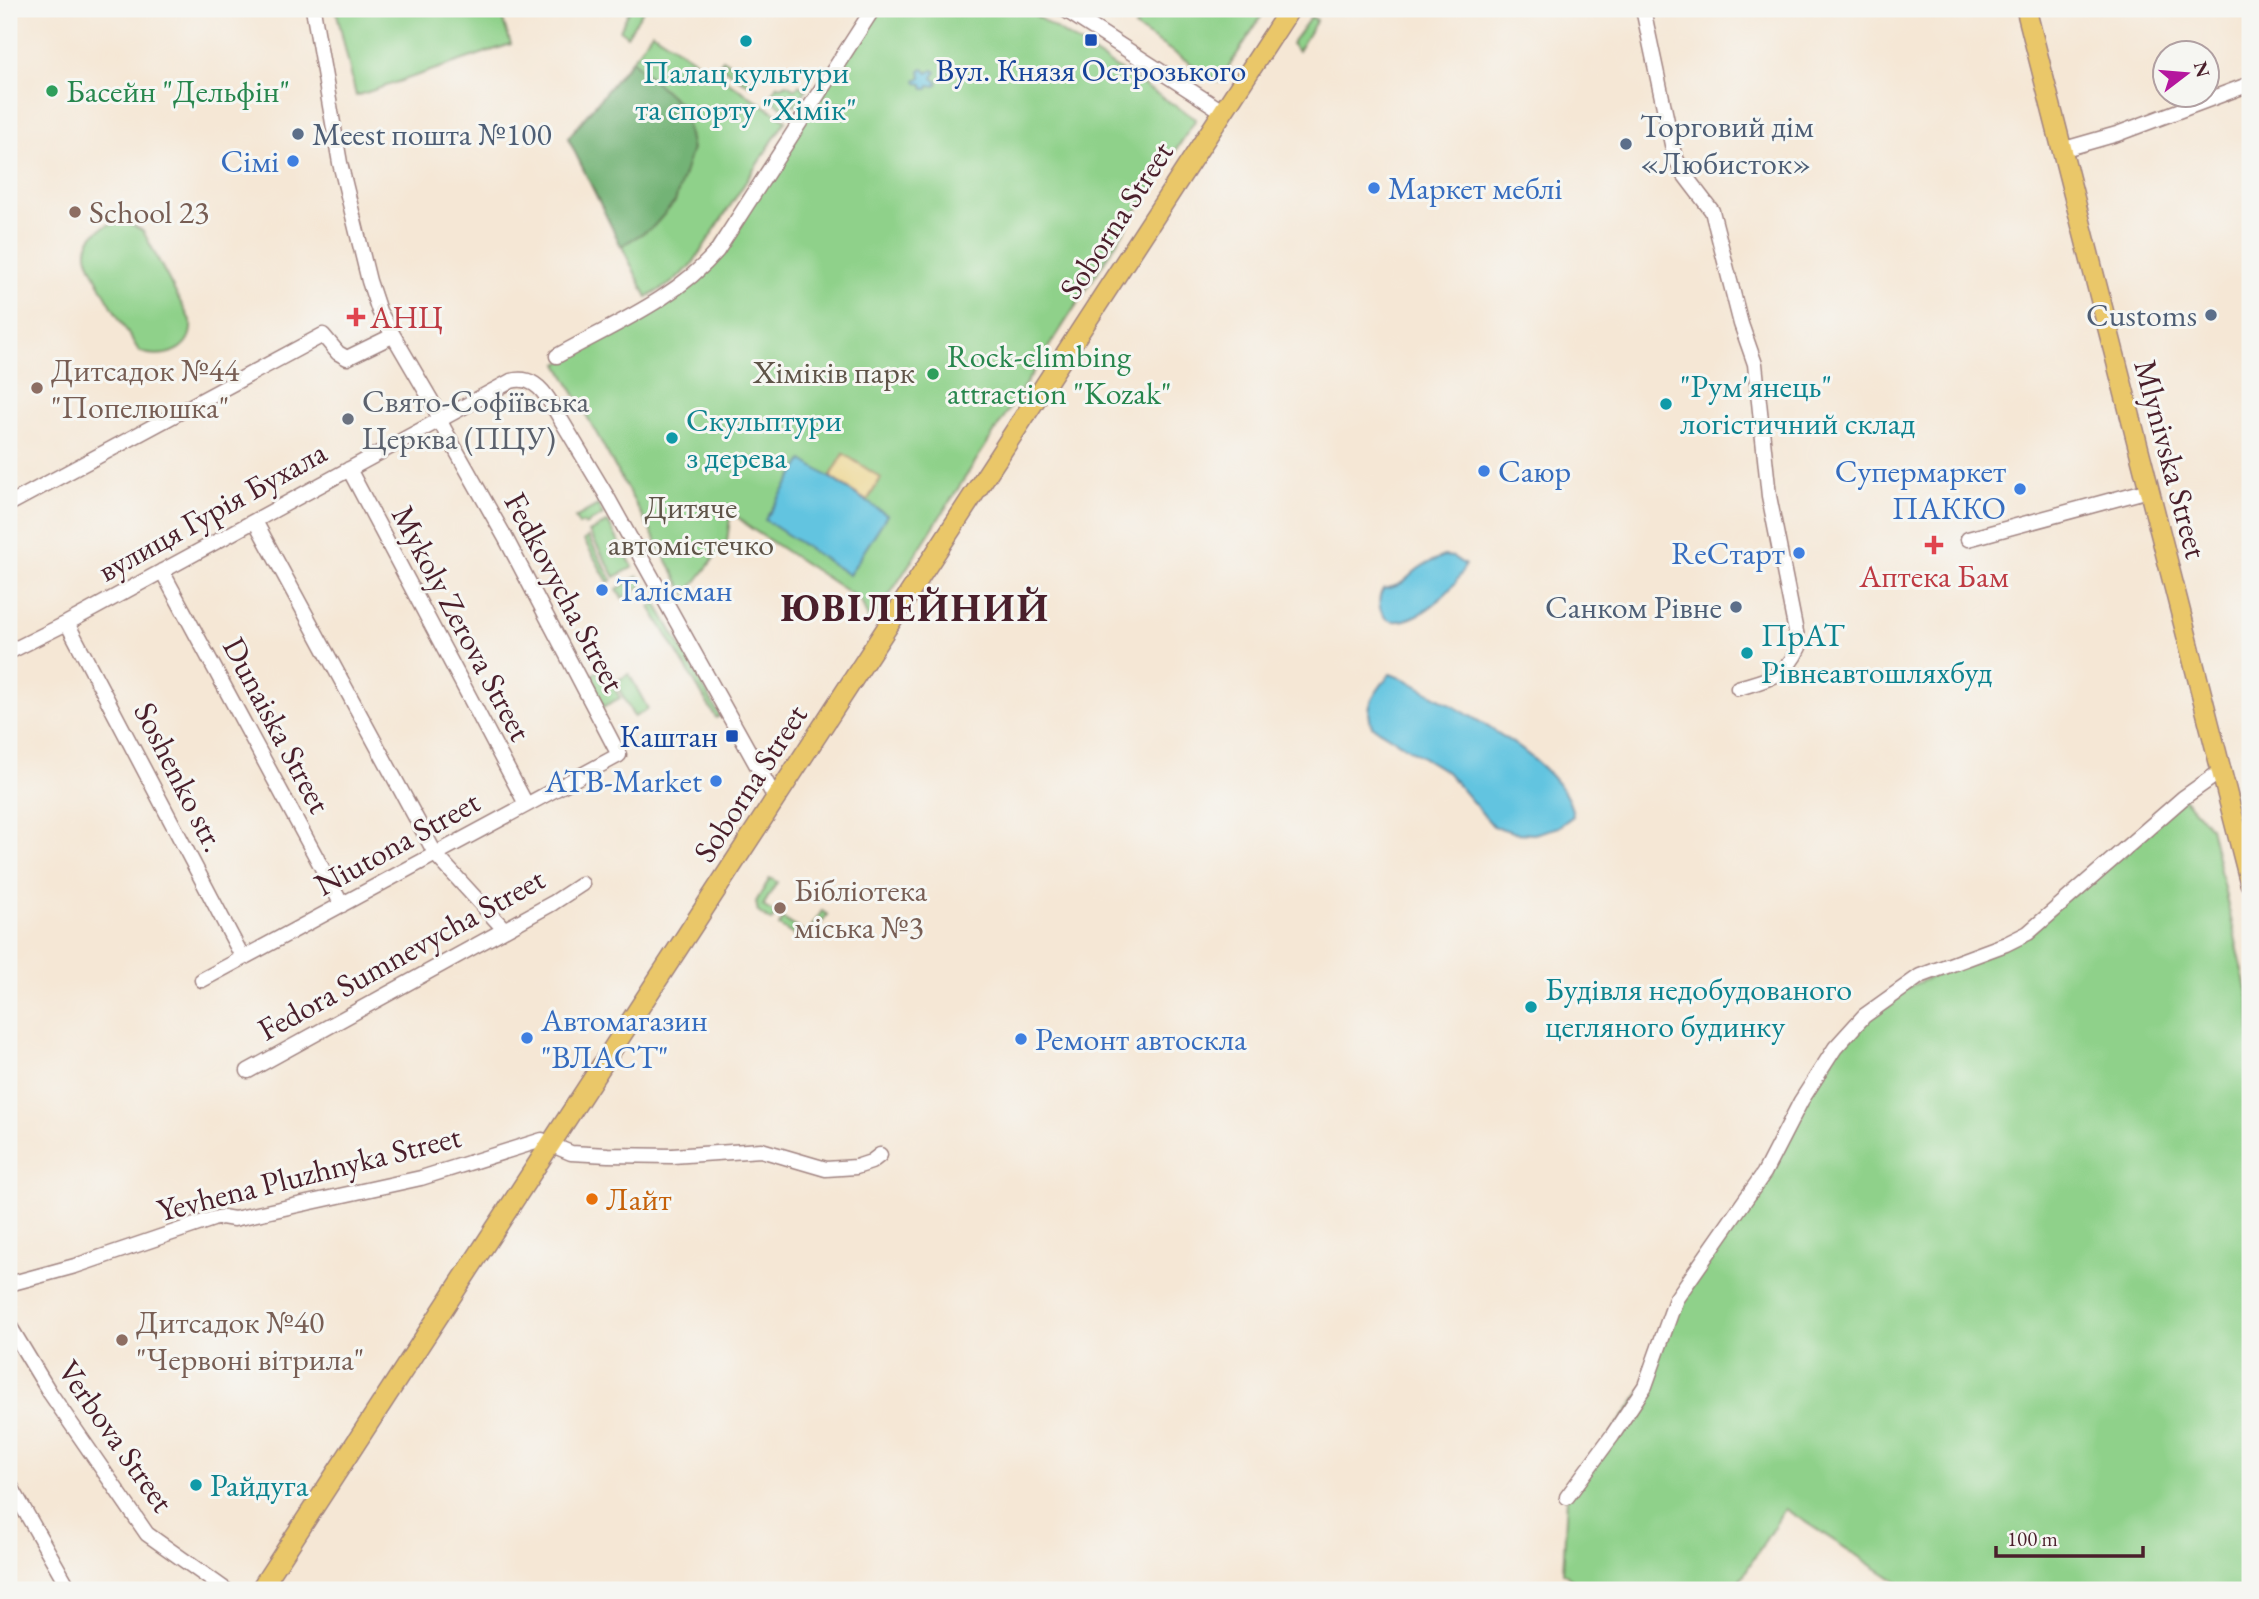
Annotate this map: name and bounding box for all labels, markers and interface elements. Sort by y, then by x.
marker: Вул. Князя Острозького [1083,32,1099,48]
marker: Палац культури та спорту "Хімік" [738,33,754,49]
north arrow [2150,38,2220,108]
place label: Вул. Князя Острозького [936,49,1246,91]
place label: Палац культури та спорту "Хімік" [635,51,857,130]
text: N [2188,59,2216,81]
place label: Басейн "Дельфін" [66,70,290,112]
marker: Басейн "Дельфін" [44,83,60,99]
place label: Торговий дім «Любисток» [1640,105,1814,184]
place label: Meest пошта №100 [312,113,552,155]
marker: Meest пошта №100 [290,126,306,142]
street label: Soborna Street [1049,133,1183,307]
marker: Торговий дім «Любисток» [1618,136,1634,152]
place label: Сімі [221,140,279,182]
marker: Сімі [285,153,301,169]
place label: Маркет меблі [1388,167,1562,209]
marker: Маркет меблі [1366,180,1382,196]
place label: School 23 [89,191,209,233]
marker: School 23 [67,204,83,220]
place label: Customs [2086,294,2197,336]
place label: АНЦ [369,296,443,338]
marker: Customs [2203,307,2219,323]
marker: АНЦ [348,309,364,325]
place label: Rock-climbing attraction "Kozak" [947,335,1171,414]
place label: Дитсадок №44 "Попелюшка" [51,349,240,428]
park label: Хіміків парк [752,351,915,393]
street label: Mlynivska Street [2124,355,2218,563]
place label: "Рум'янець" логістичний склад [1680,365,1916,444]
marker: Rock-climbing attraction "Kozak" [925,366,941,382]
marker: Дитсадок №44 "Попелюшка" [29,380,45,396]
place label: Свято-Софіївська Церква (ПЦУ) [362,380,589,459]
marker: "Рум'янець" логістичний склад [1658,396,1674,412]
place label: Скульптури з дерева [686,399,842,478]
marker: Свято-Софіївська Церква (ПЦУ) [340,411,356,427]
marker: Скульптури з дерева [664,430,680,446]
street label: вулиця Гурія Бухала [90,431,334,591]
place label: Саюр [1498,450,1571,492]
place label: Супермаркет ПАККО [1835,450,2006,529]
marker: Саюр [1476,463,1492,479]
marker: Супермаркет ПАККО [2012,481,2028,497]
street label: Fedkovycha Street [495,485,635,699]
park label: Дитяче автомістечко [608,486,774,565]
street label: Mykoly Zerova Street [382,498,542,748]
place label: ReСтарт [1671,532,1785,574]
marker: Аптека Бам [1926,537,1942,553]
marker: ReСтарт [1791,545,1807,561]
place label: Аптека Бам [1858,555,2009,597]
place label: Талісман [616,569,733,611]
marker: Талісман [594,582,610,598]
district label: ЮВІЛЕЙНИЙ [780,583,1050,632]
place label: Санком Рівне [1545,586,1722,628]
marker: Санком Рівне [1728,599,1744,615]
place label: ПрАТ Рівнеавтошляхбуд [1761,614,1993,693]
street label: Dunaiska Street [213,630,341,820]
marker: ПрАТ Рівнеавтошляхбуд [1739,645,1755,661]
street label: Soshenko str. [124,695,236,859]
street label: Soborna Street [683,696,817,870]
place label: Каштан [619,715,718,757]
marker: Каштан [724,728,740,744]
place label: ATB-Market [544,760,702,802]
marker: ATB-Market [708,773,724,789]
street label: Niutona Street [307,780,487,906]
street label: Fedora Sumnevycha Street [250,858,552,1050]
place label: Бібліотека міська №3 [794,869,927,948]
marker: Бібліотека міська №3 [772,900,788,916]
place label: Будівля недобудованого цегляного будинку [1545,968,1852,1047]
place label: Автомагазин "ВЛАСТ" [540,999,708,1078]
marker: Будівля недобудованого цегляного будинку [1523,999,1539,1015]
place label: Ремонт автоскла [1035,1018,1247,1060]
marker: Автомагазин "ВЛАСТ" [519,1030,535,1046]
marker: Ремонт автоскла [1013,1031,1029,1047]
street label: Yevhena Pluzhnyka Street [153,1115,465,1231]
place label: Лайт [606,1178,672,1220]
marker: Лайт [584,1191,600,1207]
place label: Дитсадок №40 "Червоні вітрила" [136,1301,364,1380]
marker: Дитсадок №40 "Червоні вітрила" [114,1332,130,1348]
street label: Verbova Street [48,1352,184,1520]
place label: Райдуга [210,1464,309,1506]
marker: Райдуга [188,1477,204,1493]
scale bar [1996,1515,2144,1559]
text: 100 m [2007,1525,2058,1552]

